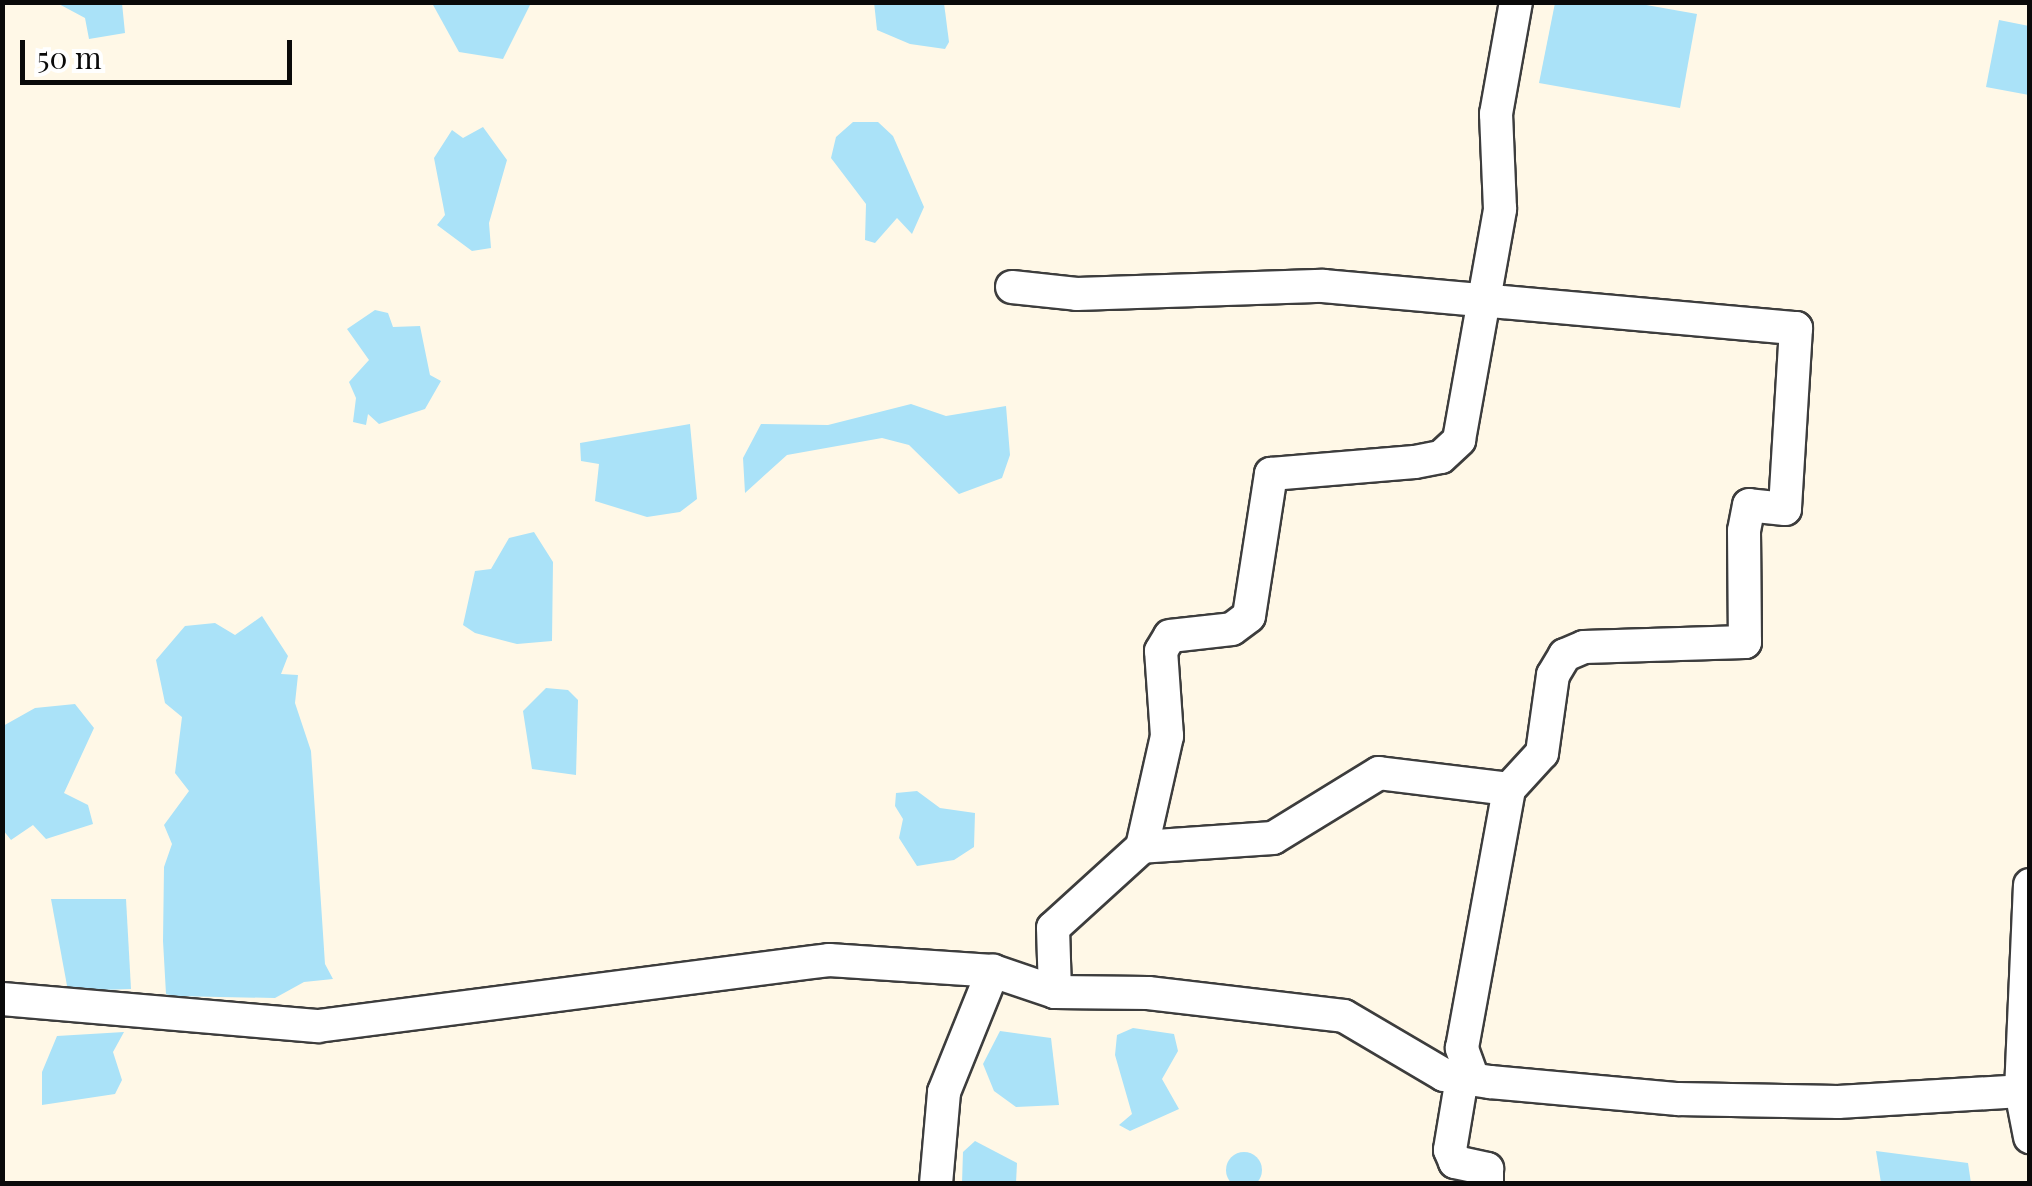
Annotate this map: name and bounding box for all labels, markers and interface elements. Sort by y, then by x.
scale bar [25,20,298,82]
text: 50 m [37,37,102,77]

